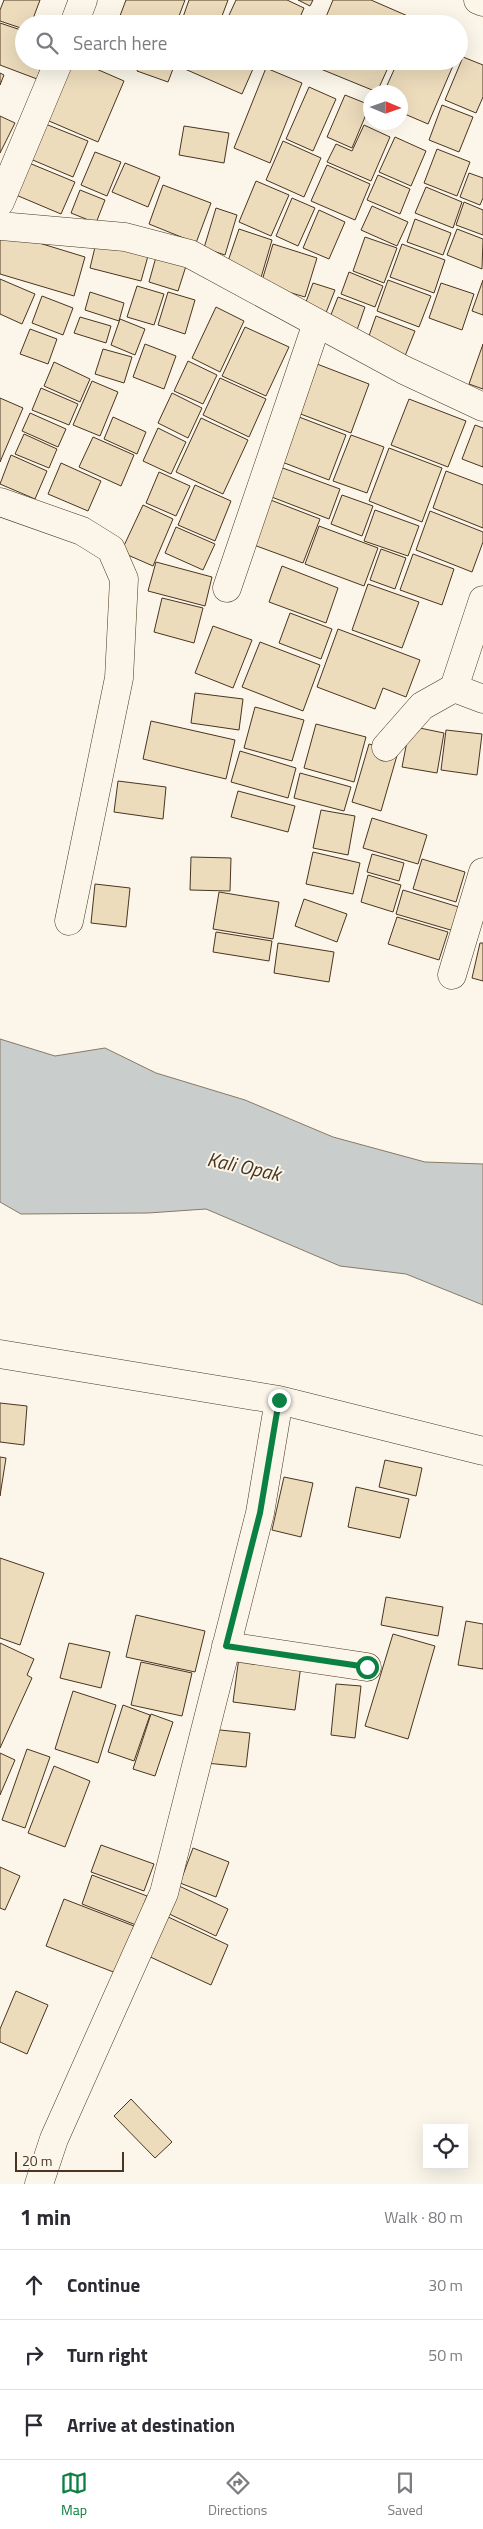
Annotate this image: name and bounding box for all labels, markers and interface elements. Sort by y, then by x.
search box [15,15,468,70]
text: Search here [73,28,167,57]
icon: search [33,29,61,57]
north arrow [363,85,408,130]
water label: Kali Opak [204,1143,286,1189]
route end [268,1389,291,1412]
route start [356,1656,379,1679]
map controls [423,2124,468,2169]
button: locate [423,2124,468,2169]
scale bar [15,2149,124,2172]
text: 20 m [22,2150,52,2171]
text: 1 min [20,2201,71,2233]
text: Walk · 80 m [384,2205,463,2229]
text: Continue [67,2270,140,2299]
icon: ahead [20,2271,48,2299]
text: 30 m [428,2273,463,2297]
text: Turn right [67,2340,148,2369]
icon: right [20,2341,48,2369]
text: 50 m [428,2343,463,2367]
text: Arrive at destination [67,2410,235,2439]
icon: arrive [20,2411,48,2439]
tab: Map [60,2469,88,2520]
tab: Directions [208,2469,267,2520]
tab: Saved [387,2469,423,2520]

